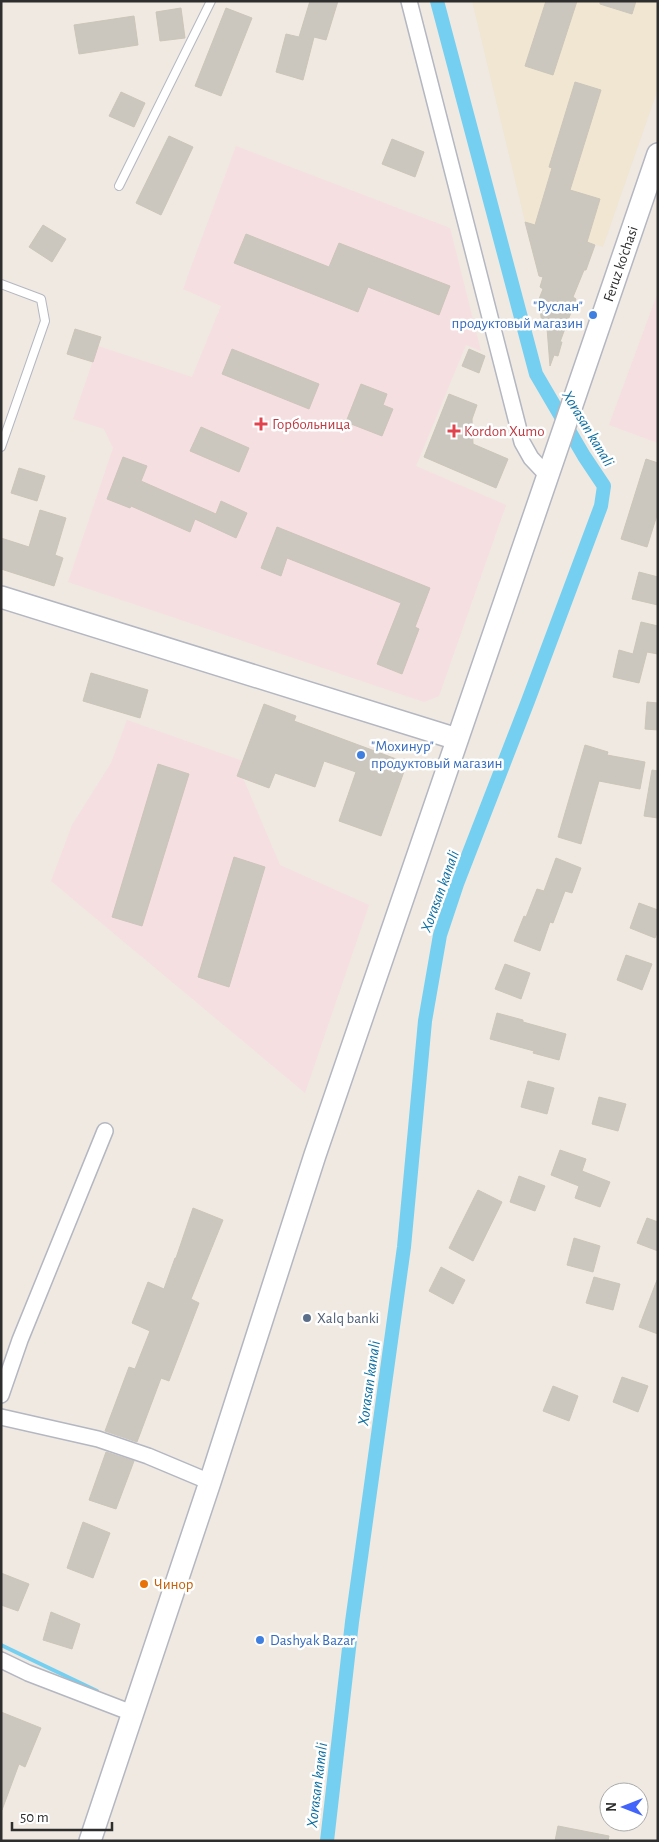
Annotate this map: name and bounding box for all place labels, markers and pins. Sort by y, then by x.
place label: "Руслан" продуктовый магазин [451,299,583,331]
marker: "Руслан" продуктовый магазин [587,309,599,321]
marker: Горбольница [254,417,268,431]
place label: Горбольница [272,417,350,432]
place label: Kordon Xumo [464,424,545,439]
marker: Kordon Xumo [448,425,460,437]
place label: "Мохинур" продуктовый магазин [371,739,503,771]
marker: "Мохинур" продуктовый магазин [355,749,367,761]
place label: Xalq banki [317,1311,379,1326]
marker: Xalq banki [301,1312,313,1324]
place label: Чинор [154,1577,194,1592]
marker: Чинор [138,1578,150,1590]
place label: Dashyak Bazar [270,1633,355,1648]
marker: Dashyak Bazar [254,1634,266,1646]

